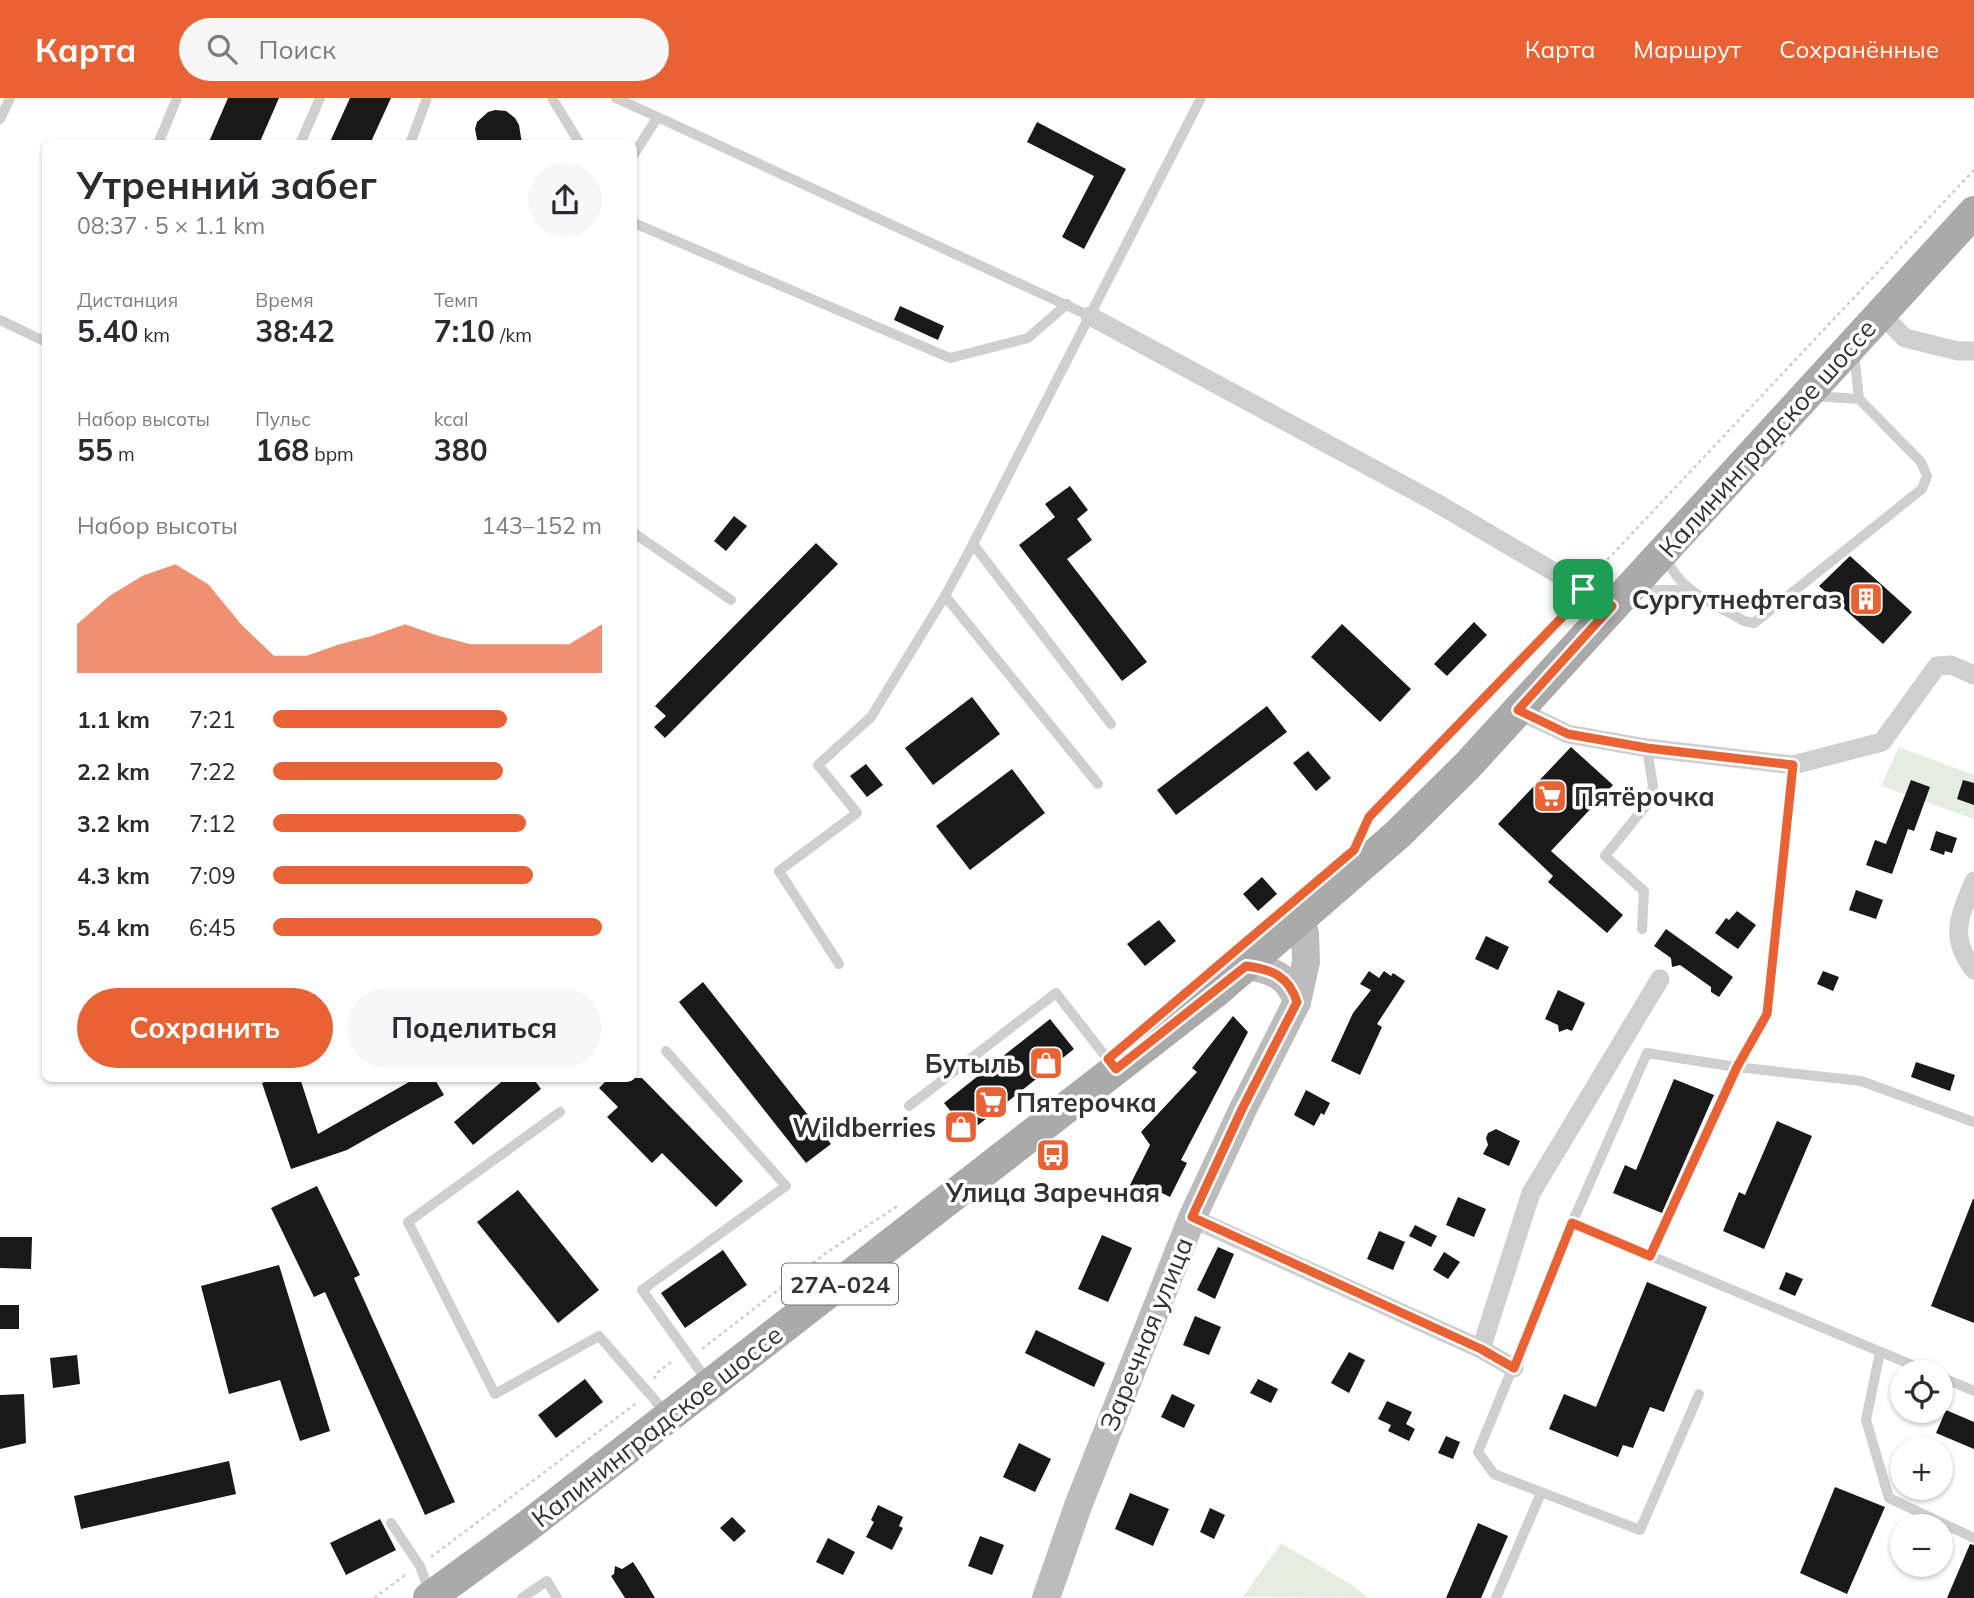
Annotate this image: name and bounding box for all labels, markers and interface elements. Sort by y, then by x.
search box [179,18,669,81]
text: Карта [35,29,137,70]
icon: search [203,30,241,68]
text: Поиск [259,33,336,66]
text: Карта [1525,34,1595,64]
text: Маршрут [1633,34,1741,64]
text: Сохранённые [1779,34,1939,64]
text: Утренний забег [77,161,377,209]
button: share [528,163,602,237]
text: 08:37 · 5 × 1.1 km [77,211,265,240]
text: Дистанция [77,288,178,312]
text: Время [255,288,314,312]
text: Темп [434,288,478,312]
text: 5.40 [77,312,138,350]
text: 38:42 [255,312,335,350]
text: 7:10 [434,312,495,350]
street label: Калининградское шоссе [1651,312,1883,564]
text: km [138,323,170,347]
text: /km [495,323,532,347]
text: Набор высоты [77,407,210,431]
text: Пульс [255,407,311,431]
text: kcal [434,407,468,431]
text: 55 [77,431,113,469]
text: 168 [255,431,309,469]
text: 380 [434,431,488,469]
text: m [113,442,135,466]
text: bpm [309,442,354,466]
text: Набор высоты [77,511,238,540]
text: 143–152 m [481,511,602,540]
pin [1553,559,1613,619]
icon: arrive [1564,570,1602,608]
building icon: Сургутнефтегаз [1847,580,1885,618]
place label: Сургутнефтегаз [1632,583,1842,616]
text: 1.1 km [77,705,150,734]
text: 7:21 [189,705,236,734]
text: 2.2 km [77,757,150,786]
text: 7:22 [189,757,236,786]
supermarket icon: Пятёрочка [1531,777,1569,815]
place label: Пятёрочка [1574,780,1715,813]
text: 3.2 km [77,809,150,838]
text: 7:12 [189,809,236,838]
text: 4.3 km [77,861,150,890]
text: 7:09 [189,861,236,890]
text: 5.4 km [77,913,150,942]
text: 6:45 [189,913,236,942]
button: Сохранить [77,988,333,1068]
button: Поделиться [347,988,602,1068]
shop icon: Бутыль [1027,1044,1065,1082]
place label: Бутыль [925,1047,1021,1080]
supermarket icon: Пятерочка [972,1083,1010,1121]
place label: Пятерочка [1016,1086,1157,1119]
shop icon: Wildberries [942,1108,980,1146]
place label: Wildberries [792,1111,936,1144]
bus stop icon: Улица Заречная [1034,1136,1072,1174]
place label: Улица Заречная [945,1176,1160,1209]
street label: Заречная улица [1092,1232,1200,1436]
road number: 27А-024 [782,1264,898,1304]
street label: Калининградское шоссе [525,1318,789,1534]
map controls [1890,1360,1953,1577]
button: locate [1890,1360,1953,1423]
button: + [1890,1437,1953,1500]
button: − [1890,1514,1953,1577]

